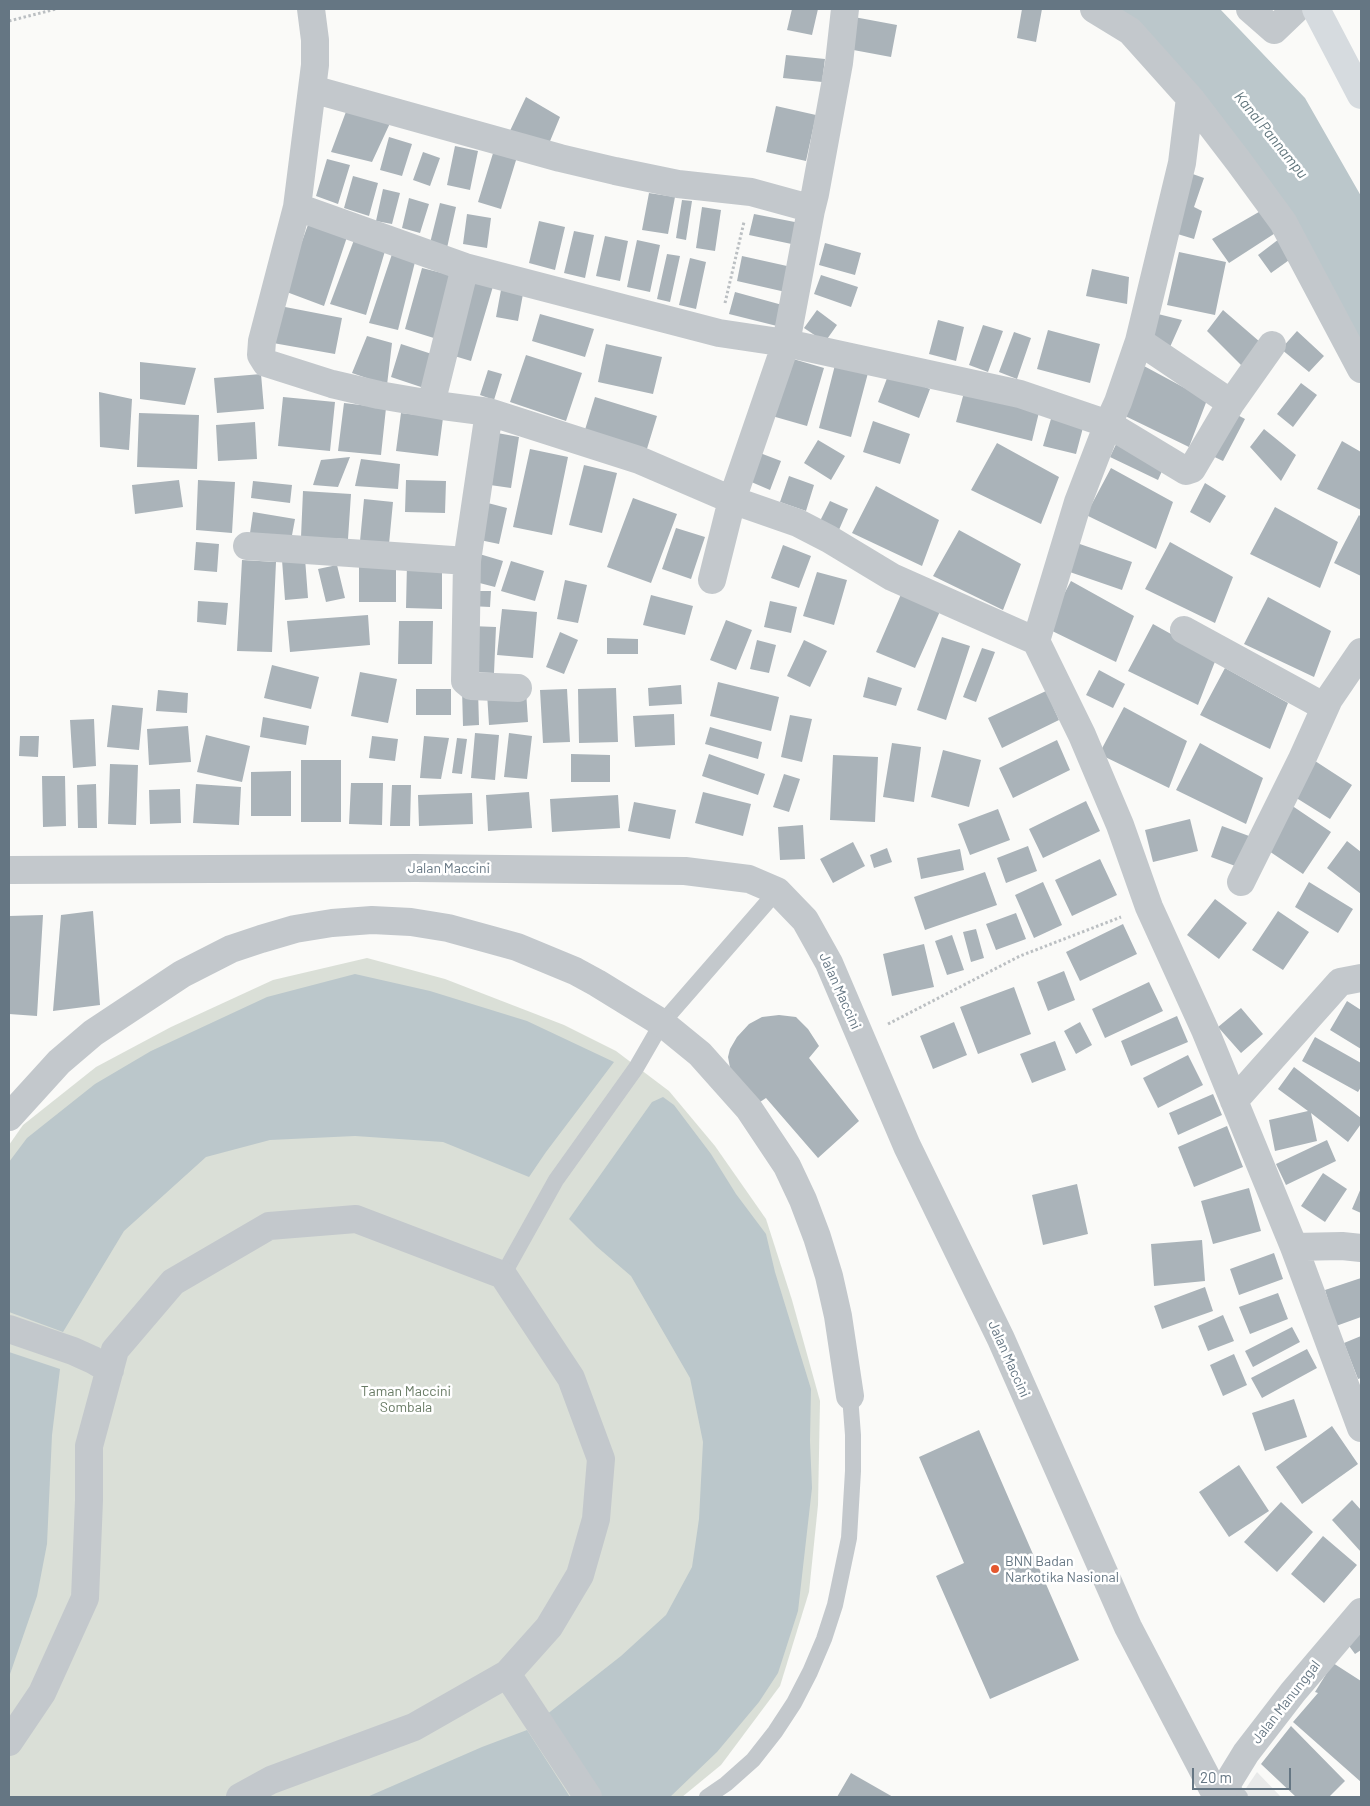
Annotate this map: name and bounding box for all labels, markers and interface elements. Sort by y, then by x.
water label: Kanal Pannampu [1230,88,1312,182]
street label: Jalan Maccini [408,860,490,876]
street label: Jalan Maccini [816,950,864,1032]
street label: Jalan Maccini [985,1318,1033,1400]
park label: Taman Maccini Sombala [361,1383,451,1415]
place label: BNN Badan Narkotika Nasional [1005,1553,1119,1585]
marker: BNN Badan Narkotika Nasional [989,1563,1001,1575]
street label: Jalan Manunggal [1248,1657,1324,1747]
scale bar [1195,1758,1294,1790]
text: 20 m [1200,1768,1232,1786]

